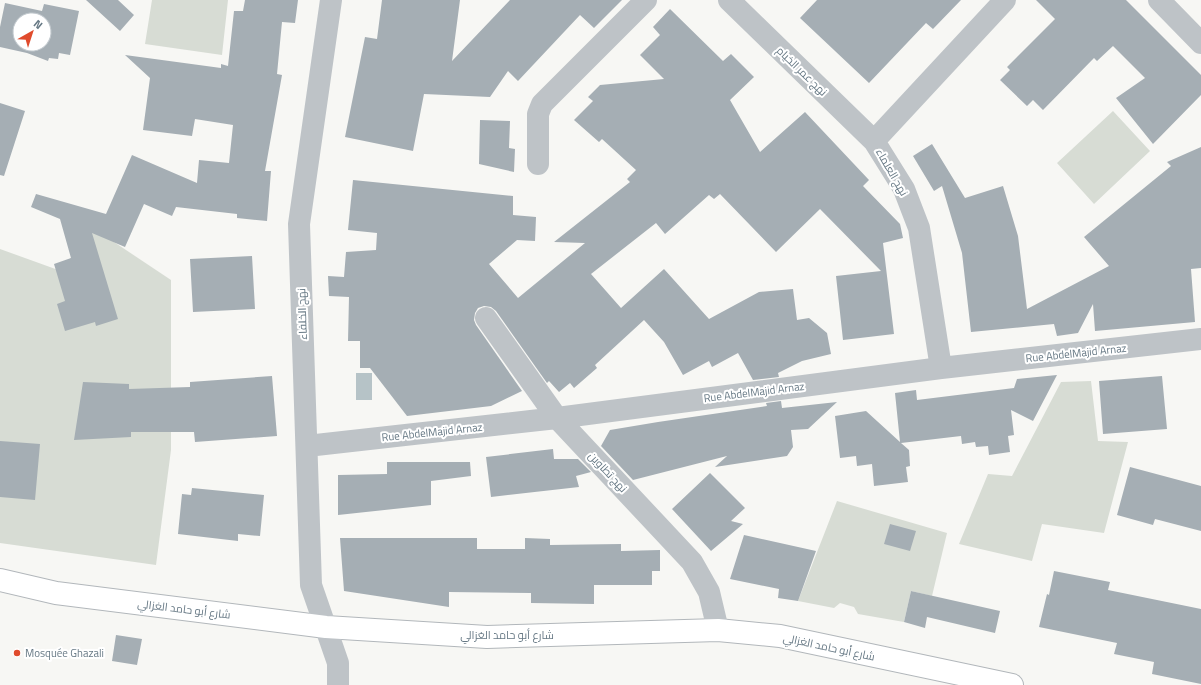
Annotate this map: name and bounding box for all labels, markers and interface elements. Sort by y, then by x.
north arrow [12,12,52,52]
text: N [30,16,46,33]
street label: نهج عمر الخيام [773,43,831,99]
street label: نهج العلماء [872,145,912,199]
street label: نهج الخلفاء [293,288,311,340]
street label: Rue AbdelMajid Arnaz [1025,340,1127,366]
street label: Rue AbdelMajid Arnaz [703,378,805,406]
street label: Rue AbdelMajid Arnaz [381,419,483,445]
street label: نهج تطاوين [585,448,631,496]
street label: شارع أبو حامد الغزالي [136,595,231,624]
street label: شارع أبو حامد الغزالي [460,627,554,644]
street label: شارع أبو حامد الغزالي [781,629,876,666]
place label: Mosquée Ghazali [25,645,104,661]
marker: Mosquée Ghazali [12,648,22,658]

